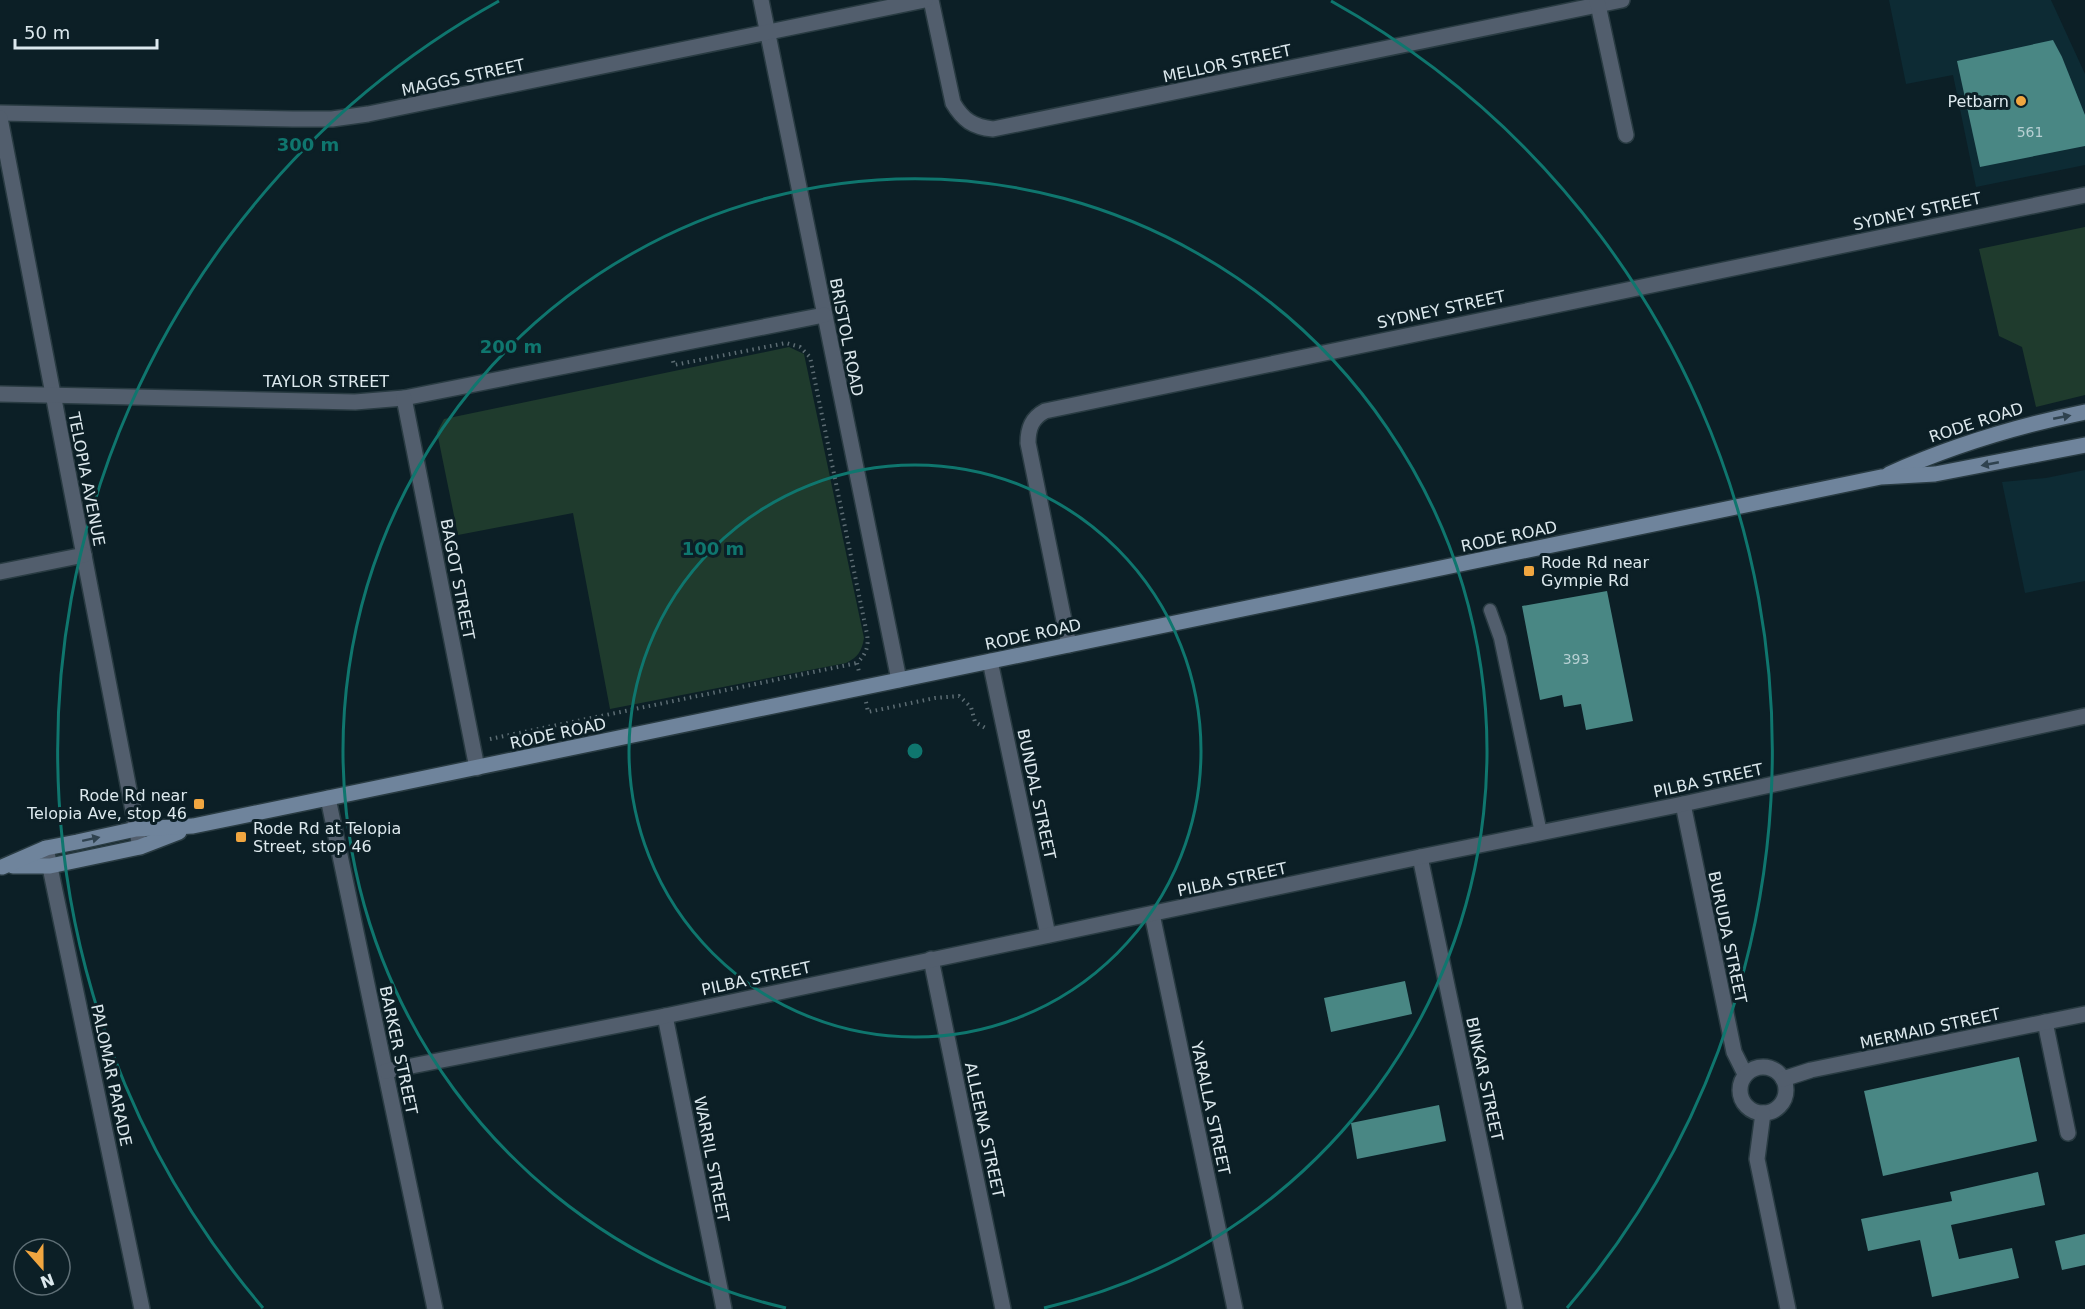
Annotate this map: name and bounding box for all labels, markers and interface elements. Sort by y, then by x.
scale bar [15,12,158,50]
text: 50 m [24,22,70,43]
street label: MELLOR STREET [1161,41,1293,86]
street label: MAGGS STREET [400,55,527,100]
place label: Petbarn [1947,92,2009,111]
marker: Petbarn [2014,94,2028,108]
house number: 561 [2017,124,2043,140]
text: 300 m [277,134,339,155]
street label: SYDNEY STREET [1851,189,1983,234]
street label: BRISTOL ROAD [826,276,867,398]
street label: SYDNEY STREET [1375,287,1507,332]
text: 200 m [480,336,542,357]
street label: TAYLOR STREET [262,372,389,391]
street label: RODE ROAD [1927,398,2026,447]
street label: TELOPIA AVENUE [64,410,109,548]
one-way arrow [2053,412,2072,421]
one-way arrow [1980,460,1999,469]
street label: BAGOT STREET [436,517,479,641]
street label: RODE ROAD [1459,517,1559,556]
text: 100 m [682,538,744,559]
place label: Rode Rd near Gympie Rd [1541,553,1649,590]
marker: Rode Rd near Gympie Rd [1522,564,1536,578]
street label: RODE ROAD [983,615,1083,654]
house number: 393 [1563,651,1589,667]
street label: RODE ROAD [508,714,608,753]
street label: BUNDAL STREET [1013,727,1060,861]
centre of rings [905,741,925,761]
street label: PILBA STREET [1652,760,1765,801]
place label: Rode Rd near Telopia Ave, stop 46 [26,786,187,823]
marker: Rode Rd near Telopia Ave, stop 46 [192,797,206,811]
place label: Rode Rd at Telopia Street, stop 46 [253,819,401,856]
marker: Rode Rd at Telopia Street, stop 46 [234,830,248,844]
one-way arrow [82,834,101,843]
street label: PILBA STREET [1176,859,1289,900]
street label: BURUDA STREET [1704,869,1751,1005]
street label: PILBA STREET [700,958,813,999]
street label: BARKER STREET [376,984,421,1116]
street label: PALOMAR PARADE [87,1002,136,1148]
street label: MERMAID STREET [1858,1004,2002,1053]
street label: BINKAR STREET [1462,1015,1507,1143]
street label: YARALLA STREET [1187,1039,1234,1177]
street label: ALLEENA STREET [961,1061,1008,1200]
street label: WARRIL STREET [690,1095,733,1224]
north arrow [12,1237,72,1297]
text: N [38,1269,57,1292]

